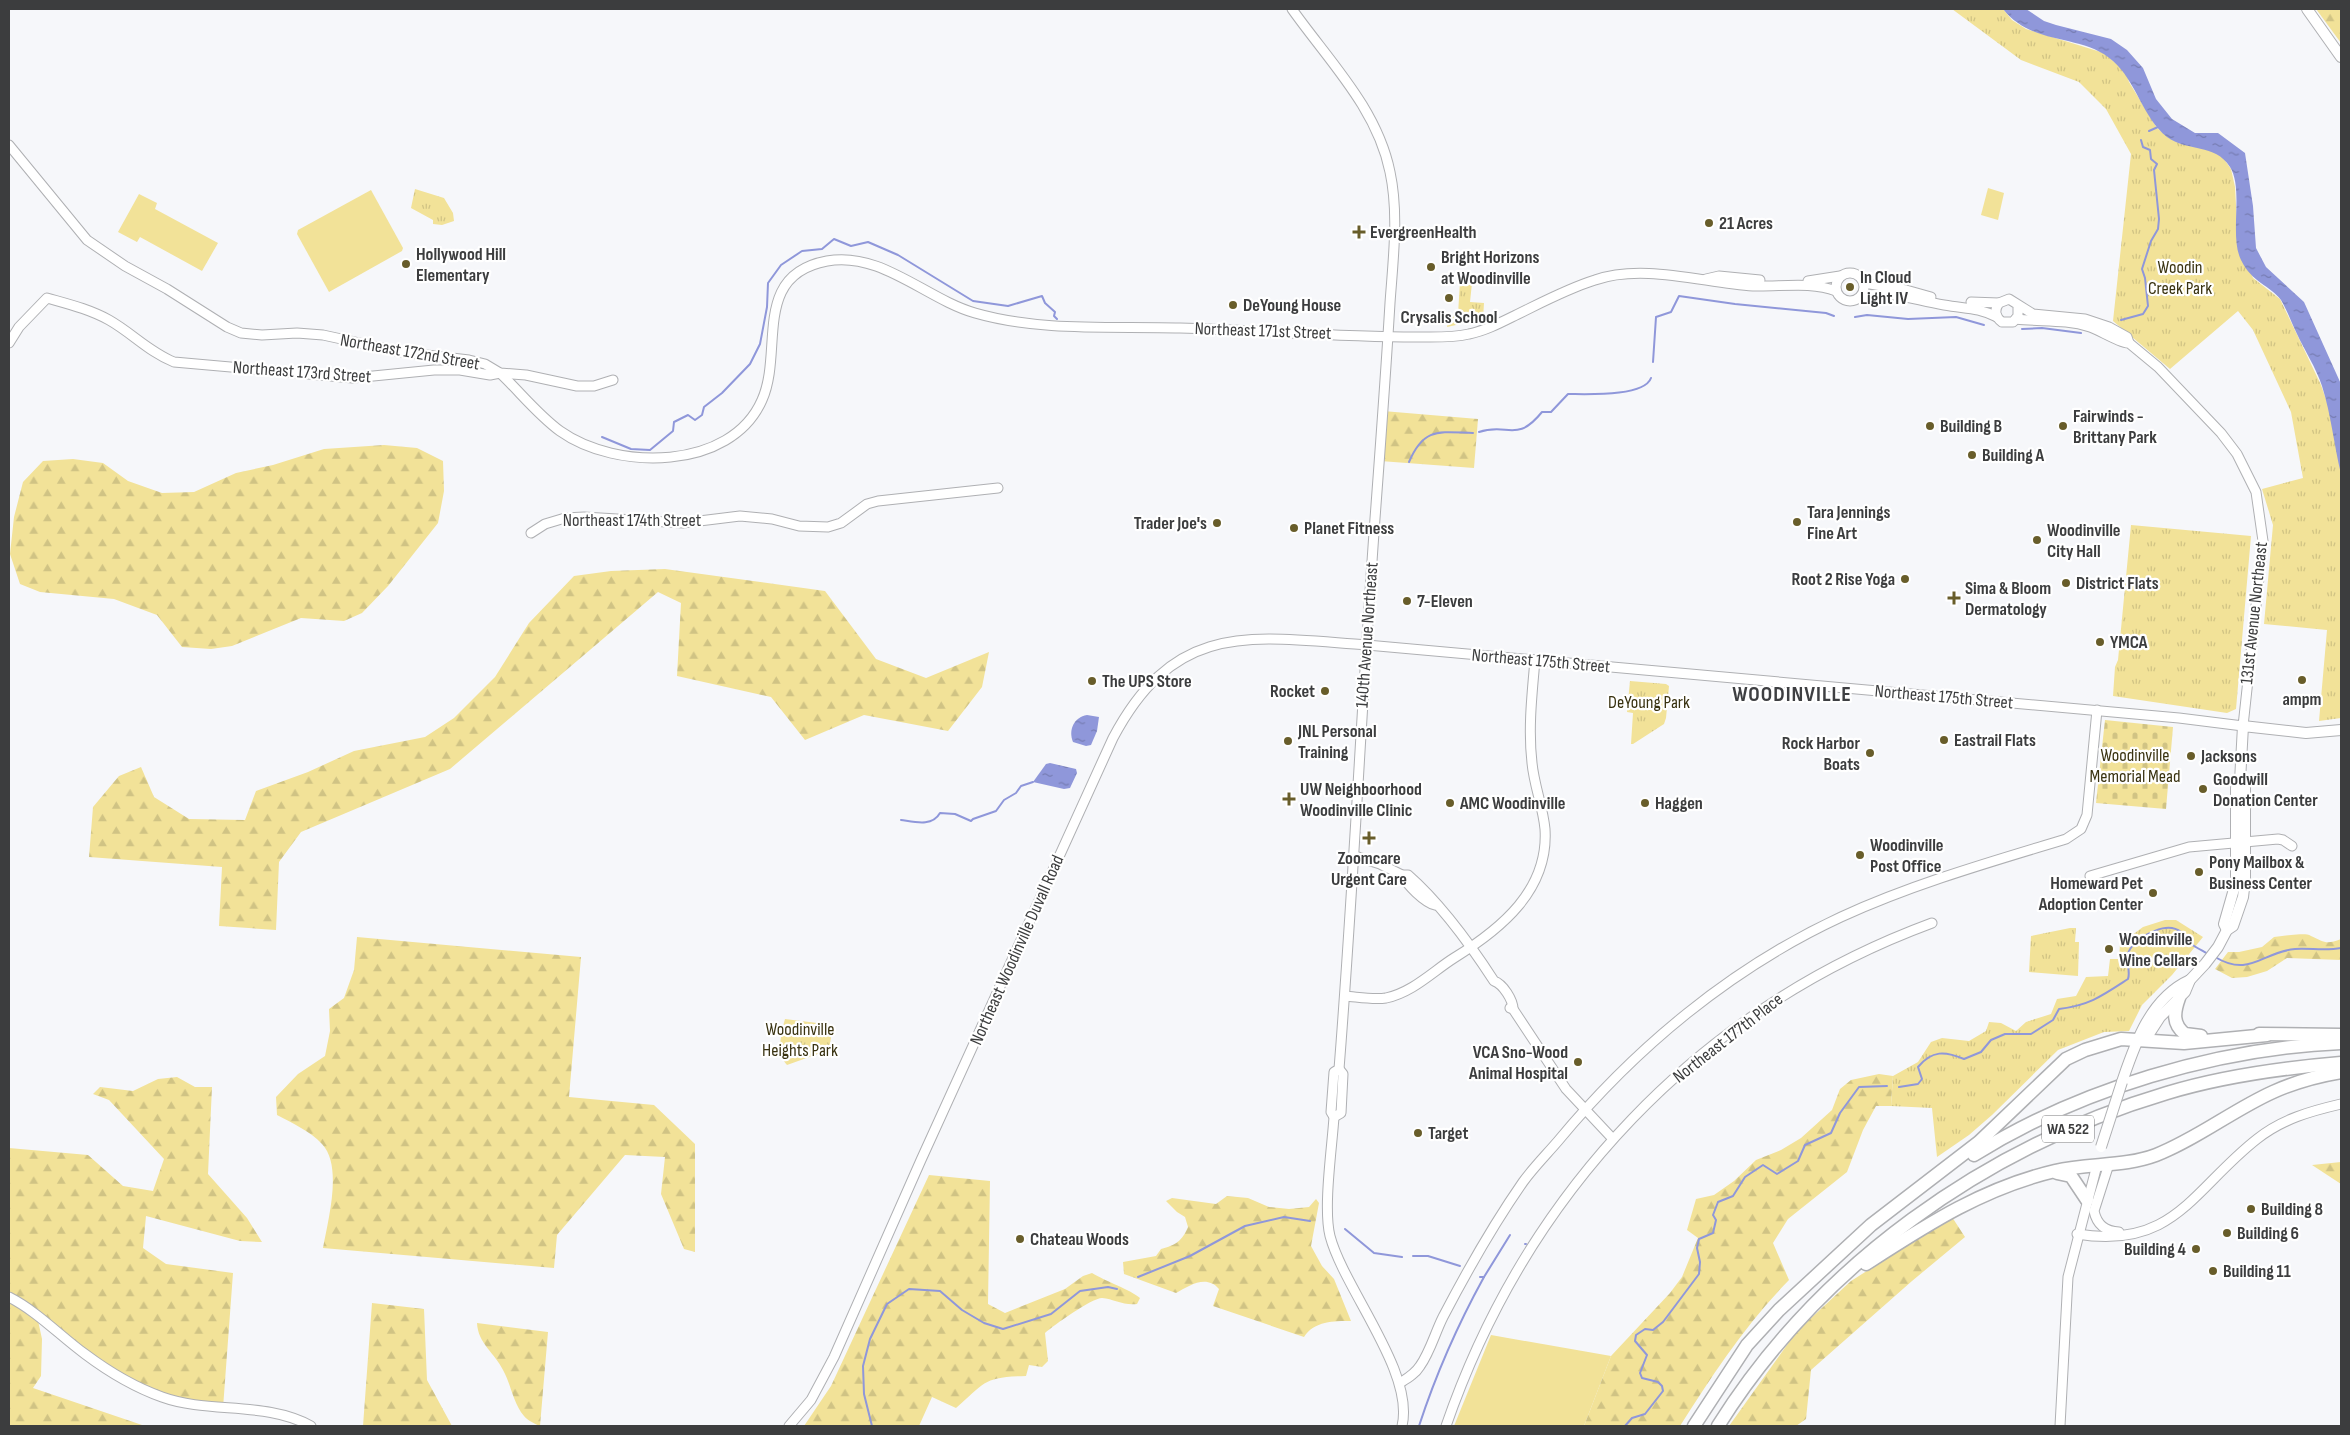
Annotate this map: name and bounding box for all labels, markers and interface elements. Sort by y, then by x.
place label: 21 Acres [1719,213,1773,234]
marker: 21 Acres [1703,217,1715,229]
place label: EvergreenHealth [1370,222,1477,243]
marker: EvergreenHealth [1352,225,1366,239]
place label: Hollywood Hill Elementary [416,244,506,286]
place label: Bright Horizons at Woodinville [1441,247,1539,289]
park label: Woodin Creek Park [2148,257,2212,299]
marker: Hollywood Hill Elementary [400,258,412,270]
marker: Bright Horizons at Woodinville [1425,261,1437,273]
place label: In Cloud Light IV [1860,267,1911,309]
marker: In Cloud Light IV [1844,281,1856,293]
marker: Crysalis School [1443,292,1455,304]
place label: DeYoung House [1243,295,1341,316]
marker: DeYoung House [1227,299,1239,311]
place label: Crysalis School [1400,307,1498,328]
street label: Northeast 171st Street [1194,318,1332,344]
street label: Northeast 172nd Street [339,329,482,375]
street label: Northeast 173rd Street [232,357,372,387]
place label: Fairwinds - Brittany Park [2073,406,2157,448]
place label: Building B [1940,416,2003,437]
marker: Building B [1924,420,1936,432]
marker: Fairwinds - Brittany Park [2057,420,2069,432]
place label: Building A [1982,445,2045,466]
marker: Building A [1966,449,1978,461]
place label: Tara Jennings Fine Art [1807,502,1891,544]
street label: Northeast 174th Street [563,510,702,531]
place label: Trader Joe's [1134,513,1207,534]
marker: Tara Jennings Fine Art [1791,516,1803,528]
marker: Trader Joe's [1211,517,1223,529]
place label: Planet Fitness [1304,518,1394,539]
place label: Woodinville City Hall [2047,520,2120,562]
marker: Planet Fitness [1288,522,1300,534]
marker: Woodinville City Hall [2031,534,2043,546]
street label: 131st Avenue Northeast [2236,540,2272,685]
street label: 140th Avenue Northeast [1351,561,1383,709]
place label: Root 2 Rise Yoga [1792,569,1895,590]
marker: Root 2 Rise Yoga [1899,573,1911,585]
place label: District Flats [2076,573,2159,594]
marker: District Flats [2060,577,2072,589]
place label: Sima & Bloom Dermatology [1965,578,2051,620]
place label: 7-Eleven [1417,591,1473,612]
marker: Sima & Bloom Dermatology [1947,591,1961,605]
marker: 7-Eleven [1401,595,1413,607]
place label: YMCA [2110,632,2148,653]
marker: YMCA [2094,636,2106,648]
street label: Northeast 175th Street [1471,644,1612,678]
place label: The UPS Store [1102,671,1192,692]
marker: ampm [2296,674,2308,686]
marker: The UPS Store [1086,675,1098,687]
street label: Northeast 175th Street [1874,680,2015,714]
place label: Rocket [1270,681,1315,702]
district label: WOODINVILLE [1732,681,1852,708]
marker: Rocket [1319,685,1331,697]
place label: ampm [2282,689,2322,710]
park label: DeYoung Park [1608,692,1690,713]
place label: JNL Personal Training [1297,721,1377,763]
place label: Eastrail Flats [1954,730,2036,751]
place label: Rock Harbor Boats [1782,733,1860,775]
marker: Eastrail Flats [1938,734,1950,746]
marker: JNL Personal Training [1282,735,1294,747]
park label: Woodinville Memorial Mead [2090,745,2180,787]
place label: Jacksons [2200,746,2257,767]
marker: Rock Harbor Boats [1864,747,1876,759]
marker: Jacksons [2185,750,2197,762]
place label: Goodwill Donation Center [2213,769,2318,811]
place label: UW Neighboorhood Woodinville Clinic [1300,779,1422,821]
marker: Goodwill Donation Center [2197,783,2209,795]
marker: UW Neighboorhood Woodinville Clinic [1282,792,1296,806]
place label: AMC Woodinville [1459,793,1565,814]
place label: Haggen [1655,793,1703,814]
marker: AMC Woodinville [1444,797,1456,809]
marker: Haggen [1639,797,1651,809]
marker: Zoomcare Urgent Care [1362,831,1376,845]
place label: Woodinville Post Office [1870,835,1943,877]
place label: Zoomcare Urgent Care [1331,848,1407,890]
marker: Woodinville Post Office [1854,849,1866,861]
street label: Northeast Woodinville Duvall Road [966,852,1068,1048]
place label: Pony Mailbox & Business Center [2209,852,2313,894]
marker: Pony Mailbox & Business Center [2193,866,2205,878]
place label: Homeward Pet Adoption Center [2038,873,2143,915]
marker: Homeward Pet Adoption Center [2147,887,2159,899]
place label: Woodinville Wine Cellars [2119,929,2198,971]
marker: Woodinville Wine Cellars [2103,943,2115,955]
street label: Northeast 177th Place [1669,989,1787,1087]
park label: Woodinville Heights Park [762,1019,838,1061]
place label: VCA Sno-Wood Animal Hospital [1468,1042,1568,1084]
marker: VCA Sno-Wood Animal Hospital [1572,1056,1584,1068]
road number: WA 522 [2042,1116,2094,1142]
place label: Target [1428,1123,1468,1144]
marker: Target [1412,1127,1424,1139]
place label: Building 8 [2261,1199,2323,1220]
marker: Building 8 [2245,1203,2257,1215]
place label: Building 6 [2237,1223,2299,1244]
marker: Building 6 [2221,1227,2233,1239]
place label: Chateau Woods [1030,1229,1129,1250]
marker: Chateau Woods [1014,1233,1026,1245]
place label: Building 4 [2124,1239,2187,1260]
marker: Building 4 [2190,1243,2202,1255]
place label: Building 11 [2223,1261,2291,1282]
marker: Building 11 [2207,1265,2219,1277]

